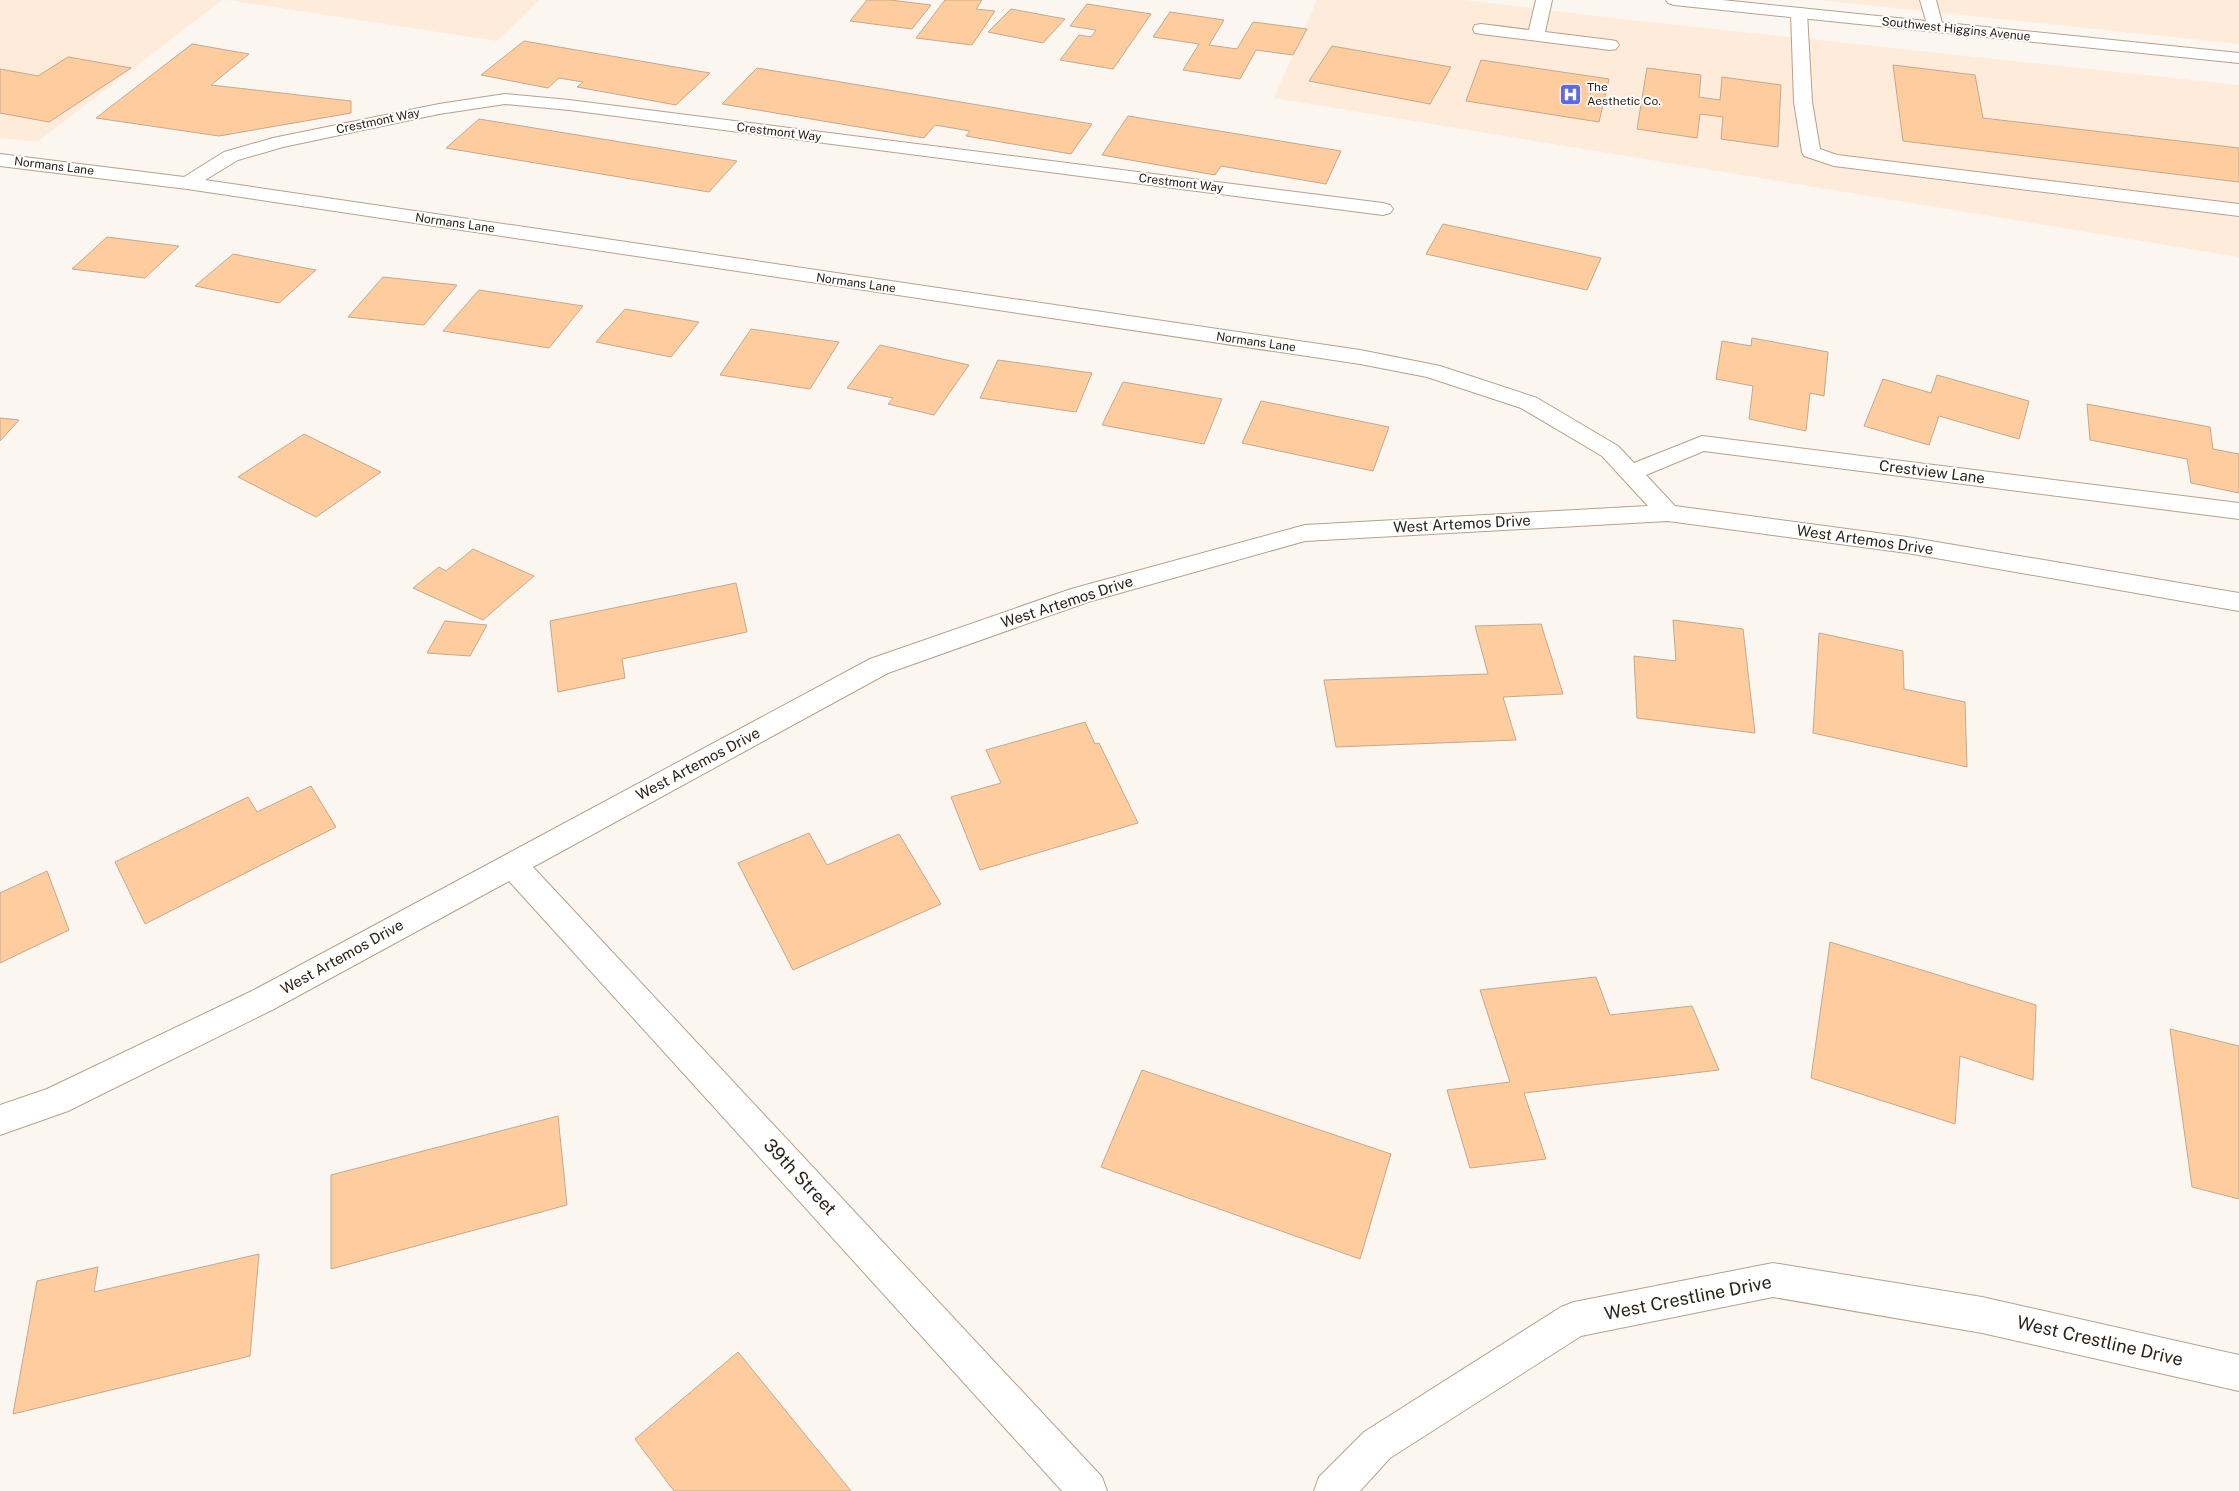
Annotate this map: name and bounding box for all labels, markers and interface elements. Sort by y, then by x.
street label: Southwest Higgins Avenue [1881,14,2031,44]
place label: The Aesthetic Co. [1587,80,1661,108]
hospital icon: The Aesthetic Co. [1559,82,1583,106]
street label: Crestmont Way [335,105,422,137]
street label: Crestmont Way [736,120,823,144]
street label: Normans Lane [13,154,95,178]
street label: Crestmont Way [1138,171,1225,195]
street label: Normans Lane [414,210,496,236]
street label: Normans Lane [815,270,897,296]
street label: Normans Lane [1215,329,1297,355]
street label: Crestview Lane [1878,457,1986,486]
street label: West Artemos Drive [1393,511,1531,536]
street label: West Artemos Drive [1796,521,1935,558]
street label: West Artemos Drive [999,572,1135,631]
street label: West Artemos Drive [633,724,763,803]
street label: West Artemos Drive [277,916,406,997]
street label: 39th Street [760,1134,841,1219]
street label: West Crestline Drive [1602,1271,1773,1324]
street label: West Crestline Drive [2015,1311,2185,1370]

